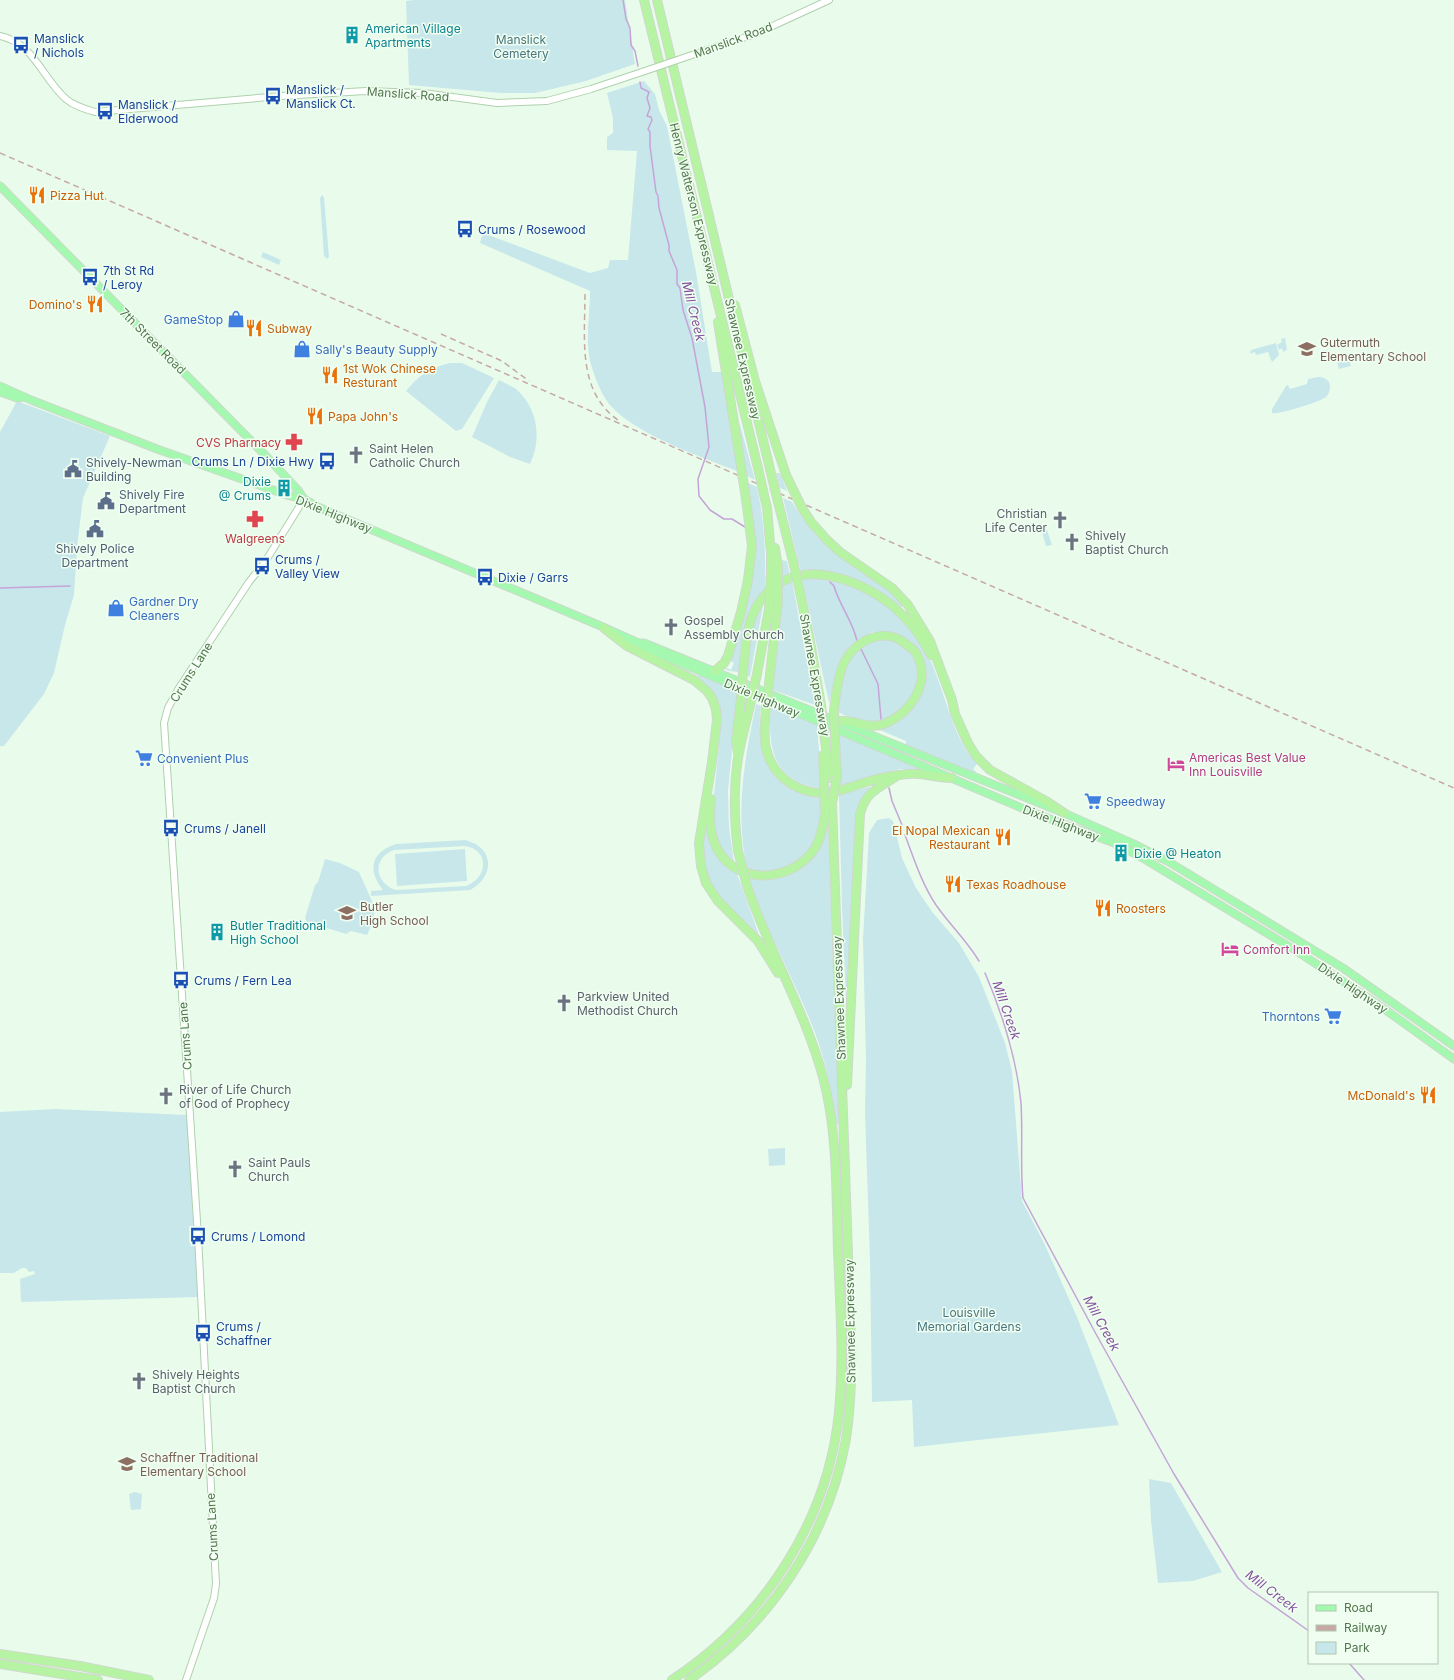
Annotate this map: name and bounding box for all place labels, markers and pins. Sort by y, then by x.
place label: American Village Apartments [365,21,461,50]
building icon: American Village Apartments [342,25,362,45]
place label: Manslick / Nichols [34,31,85,60]
bus stop icon: Manslick / Nichols [11,35,31,55]
place label: Manslick / Manslick Ct. [286,82,356,111]
bus stop icon: Manslick / Manslick Ct. [263,86,283,106]
place label: Manslick / Elderwood [118,97,178,126]
bus stop icon: Manslick / Elderwood [95,101,115,121]
restaurant icon: Pizza Hut [27,185,47,205]
place label: Pizza Hut [50,188,104,203]
bus stop icon: Crums / Rosewood [455,219,475,239]
place label: Crums / Rosewood [478,222,586,237]
place label: 7th St Rd / Leroy [103,263,154,292]
bus stop icon: 7th St Rd / Leroy [80,267,100,287]
restaurant icon: Domino's [85,294,105,314]
place label: Domino's [29,297,82,312]
shop icon: GameStop [226,309,246,329]
place label: GameStop [164,312,223,327]
restaurant icon: Subway [244,318,264,338]
place label: Subway [267,321,312,336]
place label: Gutermuth Elementary School [1320,335,1426,364]
shop icon: Sally's Beauty Supply [292,339,312,359]
school or university icon: Gutermuth Elementary School [1297,339,1317,359]
place label: Sally's Beauty Supply [315,342,438,357]
place label: 1st Wok Chinese Resturant [343,361,436,390]
restaurant icon: 1st Wok Chinese Resturant [320,365,340,385]
restaurant icon: Papa John's [305,406,325,426]
place label: Papa John's [328,409,398,424]
pharmacy icon: CVS Pharmacy [284,432,304,452]
place label: CVS Pharmacy [196,435,281,450]
place label: Saint Helen Catholic Church [369,441,460,470]
church icon: Saint Helen Catholic Church [346,445,366,465]
bus stop icon: Crums Ln / Dixie Hwy [317,451,337,471]
place label: Crums Ln / Dixie Hwy [192,454,314,469]
place label: Shively-Newman Building [86,455,182,484]
public building icon: Shively-Newman Building [63,459,83,479]
place label: Dixie @ Crums [219,474,271,503]
building icon: Dixie @ Crums [274,478,294,498]
place label: Shively Fire Department [119,487,186,516]
public building icon: Shively Fire Department [96,491,116,511]
place label: Christian Life Center [985,506,1047,535]
pharmacy icon: Walgreens [245,509,265,529]
church icon: Christian Life Center [1050,510,1070,530]
public building icon: Shively Police Department [85,519,105,539]
place label: Shively Baptist Church [1085,528,1169,557]
place label: Walgreens [225,531,285,546]
church icon: Shively Baptist Church [1062,532,1082,552]
place label: Shively Police Department [56,541,134,570]
place label: Crums / Valley View [275,552,340,581]
bus stop icon: Crums / Valley View [252,556,272,576]
bus stop icon: Dixie / Garrs [475,567,495,587]
place label: Dixie / Garrs [498,570,568,585]
place label: Gardner Dry Cleaners [129,594,199,623]
shop icon: Gardner Dry Cleaners [106,598,126,618]
place label: Gospel Assembly Church [684,613,784,642]
church icon: Gospel Assembly Church [661,617,681,637]
supermarket icon: Convenient Plus [134,748,154,768]
place label: Americas Best Value Inn Louisville [1189,750,1306,779]
place label: Convenient Plus [157,751,249,766]
hotel icon: Americas Best Value Inn Louisville [1166,754,1186,774]
supermarket icon: Speedway [1083,791,1103,811]
place label: Speedway [1106,794,1166,809]
bus stop icon: Crums / Janell [161,818,181,838]
place label: Crums / Janell [184,821,266,836]
place label: El Nopal Mexican Restaurant [892,823,990,852]
restaurant icon: El Nopal Mexican Restaurant [993,827,1013,847]
building icon: Dixie @ Heaton [1111,843,1131,863]
place label: Dixie @ Heaton [1134,846,1221,861]
restaurant icon: Texas Roadhouse [943,874,963,894]
place label: Texas Roadhouse [966,877,1066,892]
restaurant icon: Roosters [1093,898,1113,918]
place label: Butler High School [360,899,429,928]
place label: Roosters [1116,901,1166,916]
school or university icon: Butler High School [337,903,357,923]
place label: Butler Traditional High School [230,918,326,947]
building icon: Butler Traditional High School [207,922,227,942]
hotel icon: Comfort Inn [1220,939,1240,959]
place label: Comfort Inn [1243,942,1310,957]
bus stop icon: Crums / Fern Lea [171,970,191,990]
place label: Crums / Fern Lea [194,973,292,988]
place label: Parkview United Methodist Church [577,989,678,1018]
church icon: Parkview United Methodist Church [554,993,574,1013]
supermarket icon: Thorntons [1323,1006,1343,1026]
place label: Thorntons [1262,1009,1320,1024]
place label: River of Life Church of God of Prophecy [179,1082,291,1111]
restaurant icon: McDonald's [1418,1085,1438,1105]
church icon: River of Life Church of God of Prophecy [156,1086,176,1106]
place label: McDonald's [1347,1088,1415,1103]
place label: Saint Pauls Church [248,1155,310,1184]
church icon: Saint Pauls Church [225,1159,245,1179]
bus stop icon: Crums / Lomond [188,1226,208,1246]
place label: Crums / Lomond [211,1229,305,1244]
place label: Crums / Schaffner [216,1319,272,1348]
bus stop icon: Crums / Schaffner [193,1323,213,1343]
place label: Shively Heights Baptist Church [152,1367,240,1396]
church icon: Shively Heights Baptist Church [129,1371,149,1391]
place label: Schaffner Traditional Elementary School [140,1450,258,1479]
school or university icon: Schaffner Traditional Elementary School [117,1454,137,1474]

